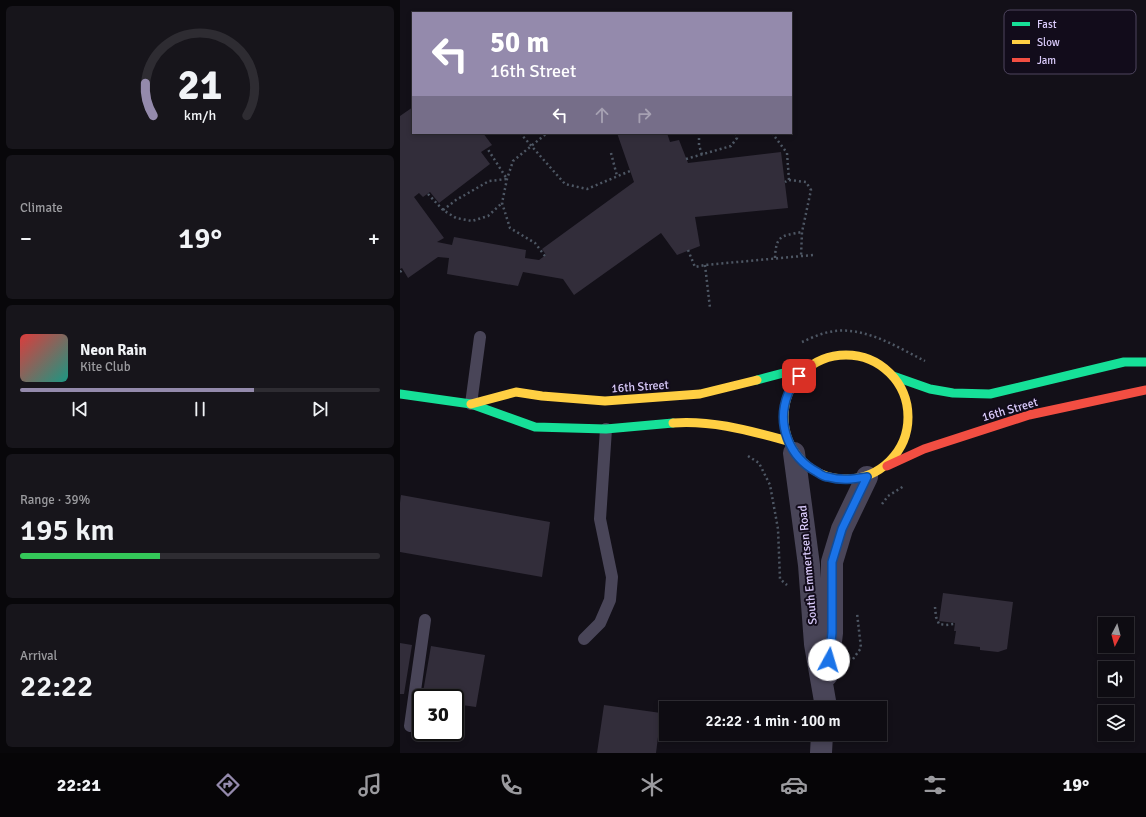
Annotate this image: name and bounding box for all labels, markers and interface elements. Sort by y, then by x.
legend [1004,10,1136,74]
text: Fast [1037,18,1057,31]
text: 50 m [490,26,549,60]
icon: left [424,28,476,80]
text: Slow [1037,36,1060,49]
text: Jam [1037,54,1056,67]
text: 21 [178,60,222,111]
text: 16th Street [490,60,576,82]
icon: left [549,104,571,126]
icon: ahead [591,104,613,126]
icon: right [633,104,655,126]
text: km/h [184,106,216,123]
text: Climate [20,200,63,216]
text: 19° [178,220,222,257]
text: − [20,225,32,252]
text: + [368,225,380,252]
text: Neon Rain [80,341,147,359]
text: Kite Club [80,359,131,375]
pin [782,359,816,393]
icon: arrive [788,365,810,387]
street label: 16th Street [611,378,669,396]
street label: 16th Street [980,395,1040,425]
icon: previous [69,398,91,420]
icon: pause [189,398,211,420]
icon: next [309,398,331,420]
text: Range · 39% [20,492,90,508]
street label: South Emmertsen Road [795,505,821,625]
text: 195 km [20,512,115,549]
north arrow [1098,617,1134,653]
map controls [1098,617,1134,741]
position arrow [808,639,850,681]
text: Arrival [20,648,57,664]
button: sound [1098,661,1134,697]
text: 22:22 [20,668,93,705]
speed limit sign: 30 [412,689,464,741]
button: layers [1098,705,1134,741]
text: 22:22 · 1 min · 100 m [706,712,840,730]
icon: directions [214,771,242,799]
icon: music [356,771,384,799]
icon: phone [497,771,525,799]
icon: climate [638,771,666,799]
icon: car [780,771,808,799]
icon: filters [921,771,949,799]
text: 22:21 [57,774,101,796]
text: 19° [1063,774,1089,796]

